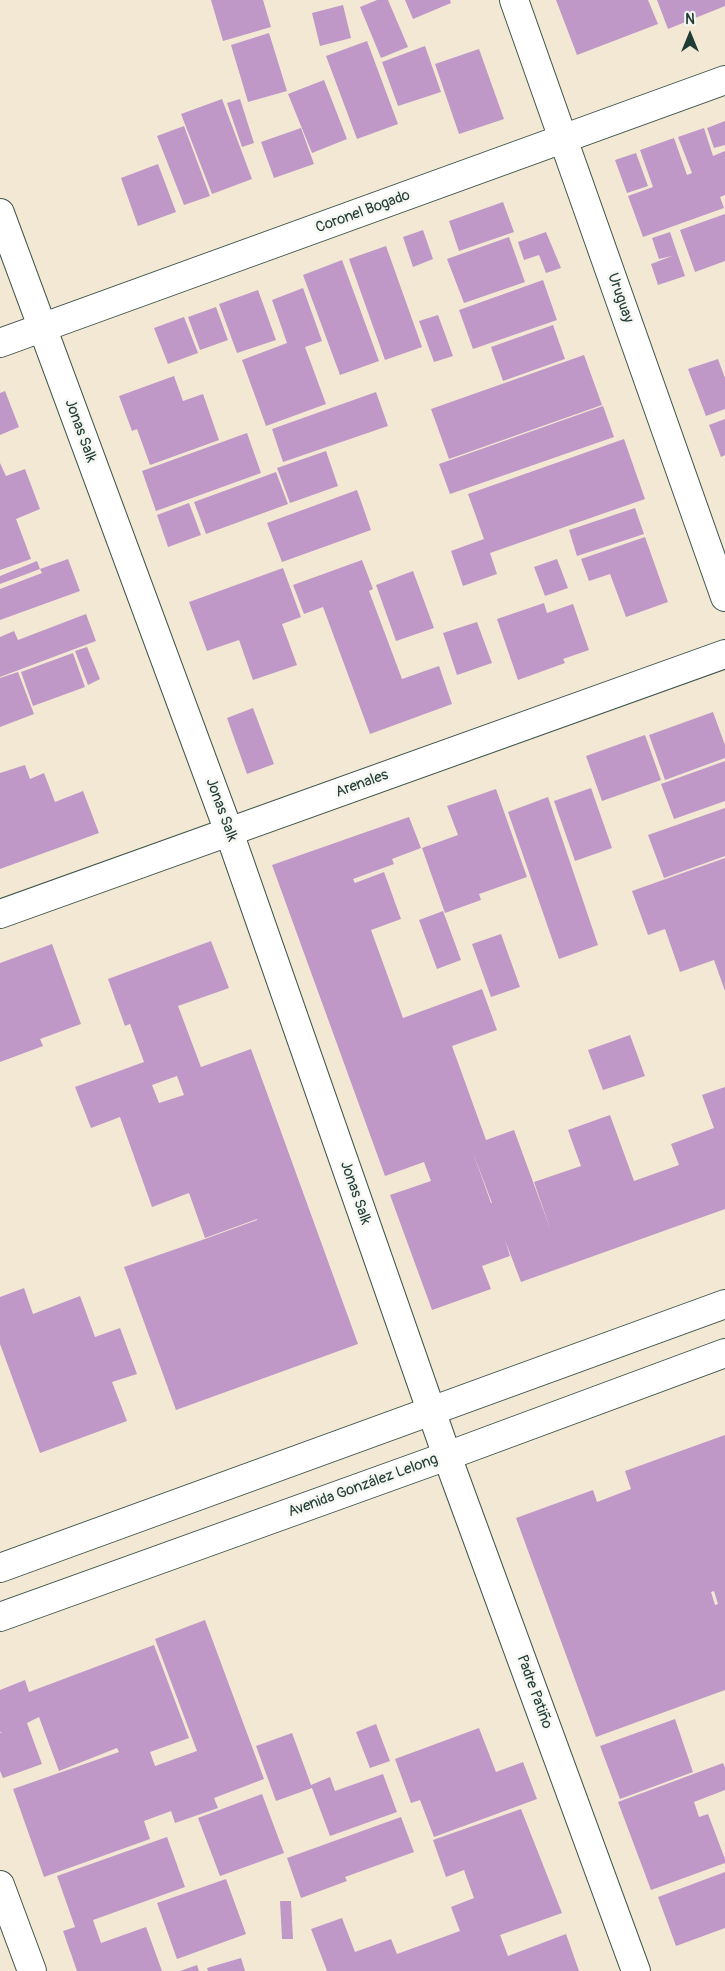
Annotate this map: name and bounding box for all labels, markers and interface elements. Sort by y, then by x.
north arrow [665,10,715,60]
text: N [685,11,695,28]
street label: Coronel Bogado [313,187,413,237]
street label: Uruguay [603,271,637,325]
street label: Jonas Salk [60,397,100,465]
street label: Arenales [333,766,391,802]
street label: Jonas Salk [201,776,241,844]
street label: Jonas Salk [336,1159,374,1227]
street label: Avenida González Lelong [286,1451,440,1521]
street label: Padre Patiño [512,1653,556,1731]

